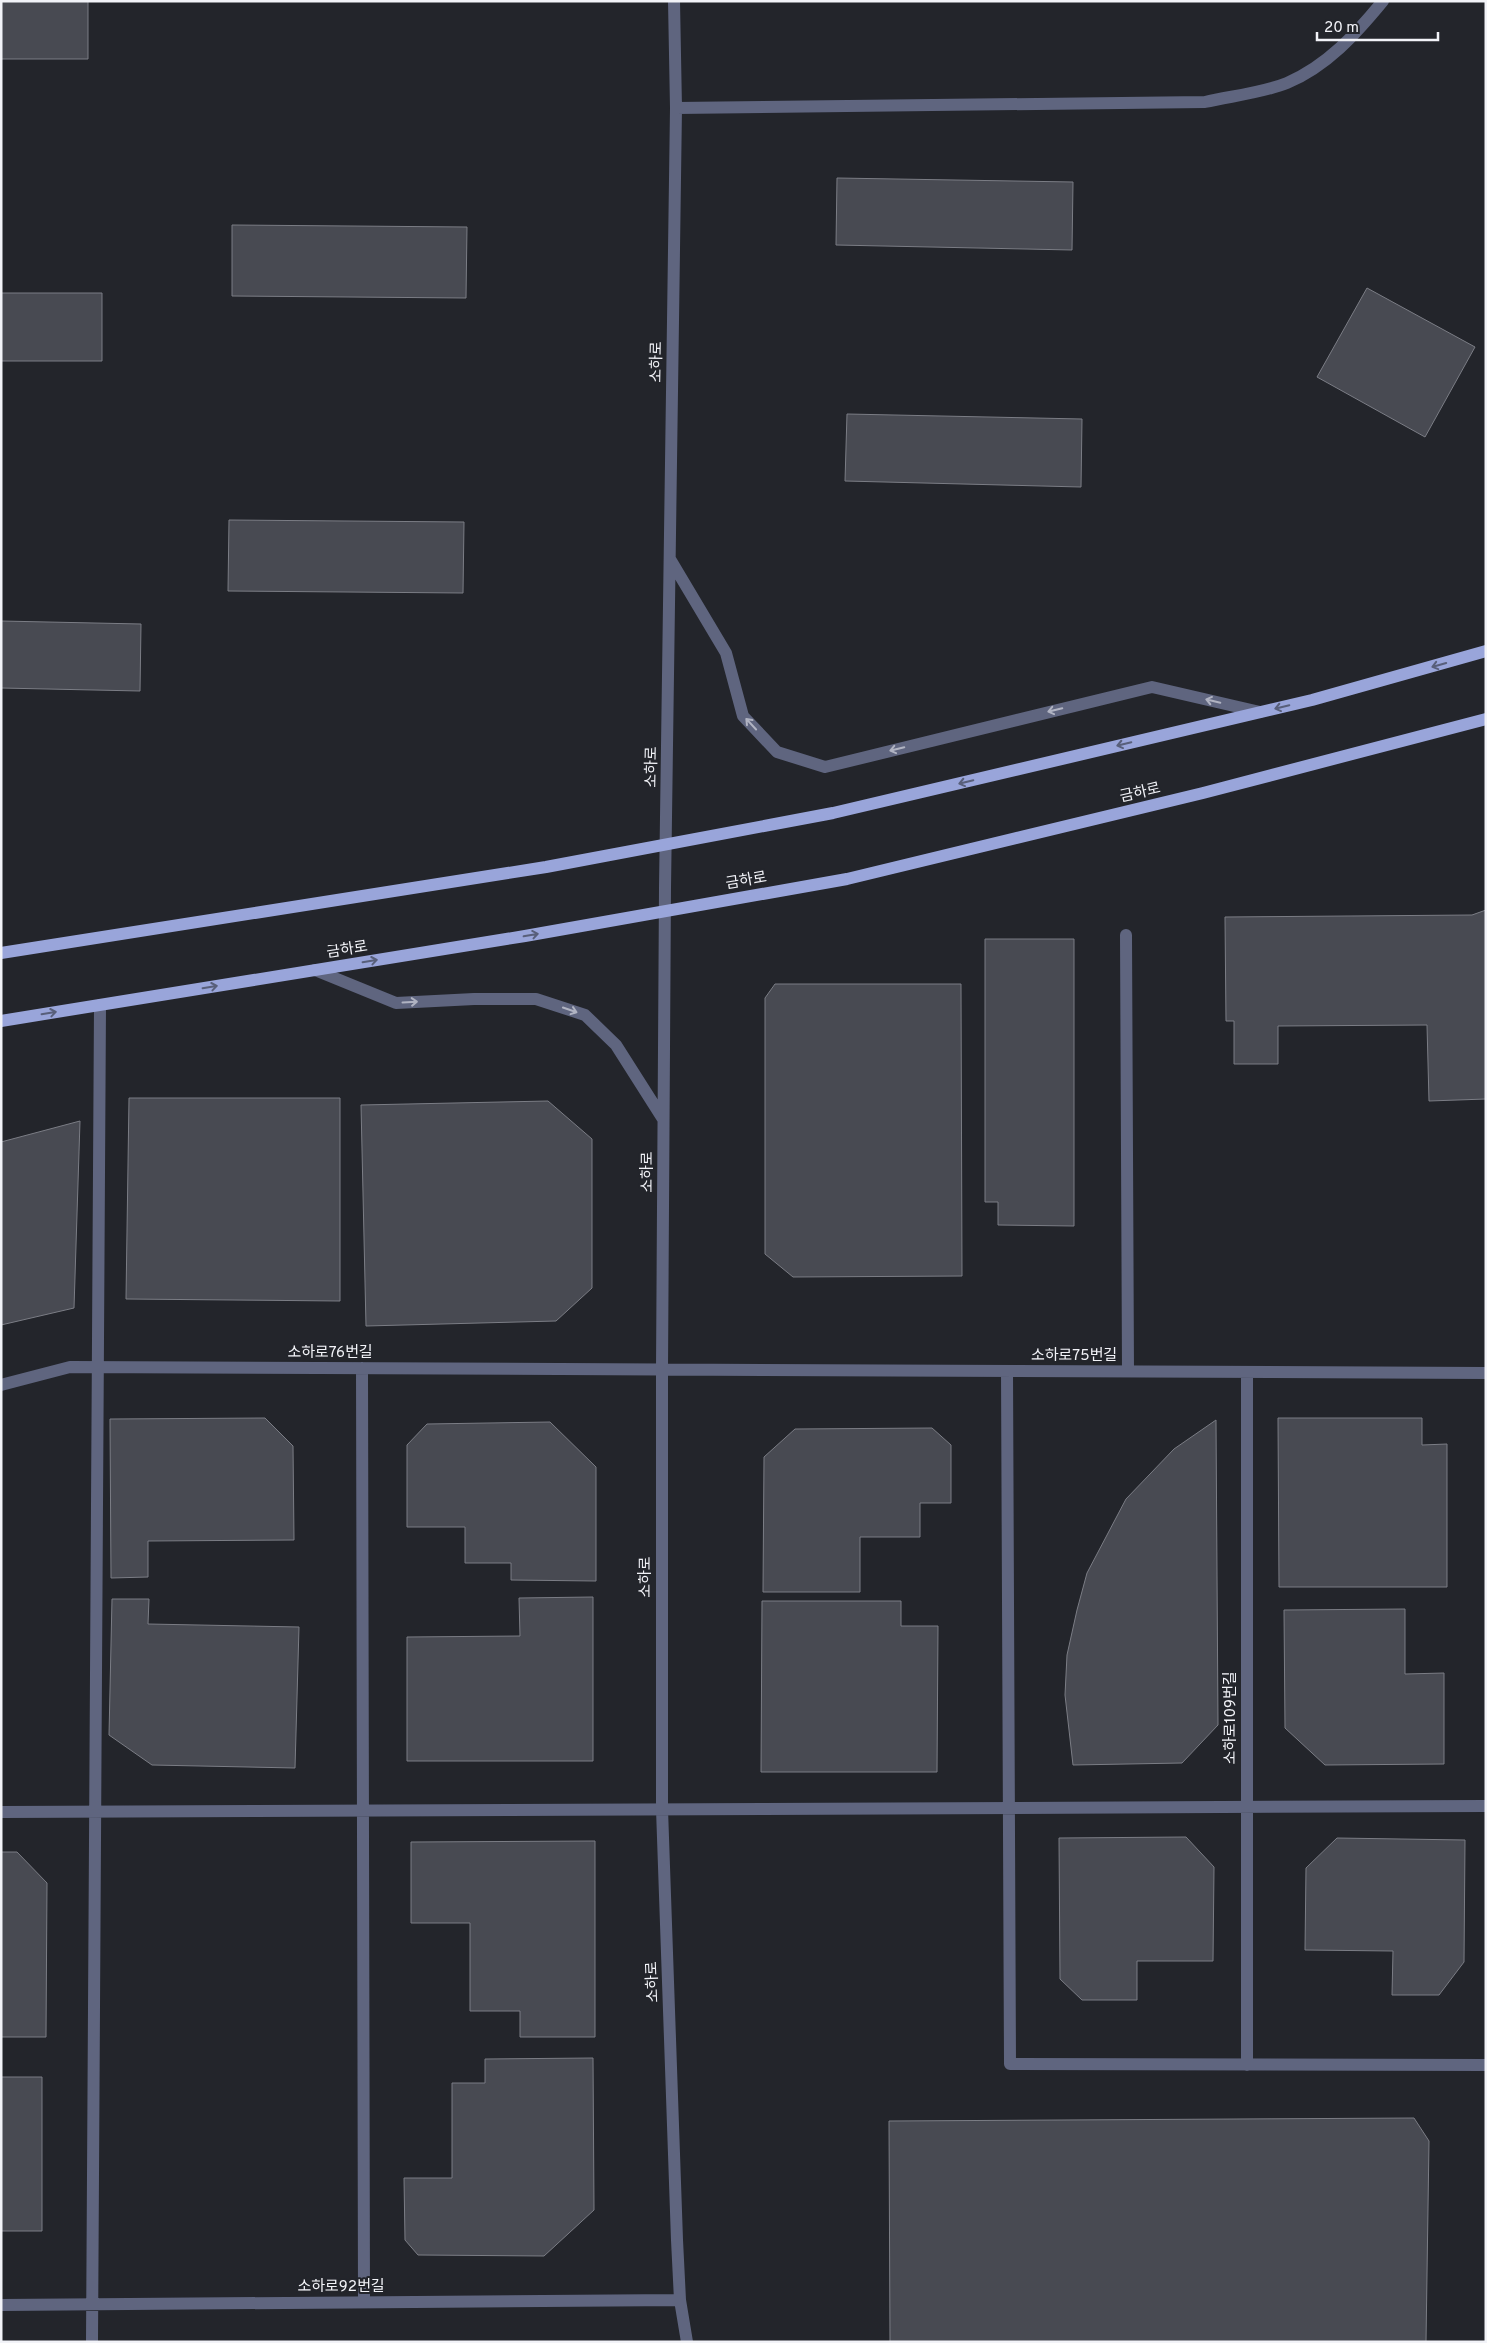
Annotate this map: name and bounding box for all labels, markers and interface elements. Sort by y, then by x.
scale bar [1317,10,1438,42]
text: 20 m [1324,19,1359,38]
street label: 소하로 [648,341,667,383]
one-way arrow [1431,660,1447,670]
one-way arrow [1206,696,1222,705]
one-way arrow [1274,703,1290,712]
one-way arrow [1048,706,1064,715]
one-way arrow [745,718,757,731]
one-way arrow [1116,740,1132,749]
one-way arrow [890,745,906,754]
street label: 소하로 [643,746,662,788]
one-way arrow [958,778,974,787]
street label: 금하로 [1118,780,1163,807]
street label: 금하로 [724,869,768,894]
one-way arrow [522,930,538,940]
street label: 금하로 [325,938,369,963]
one-way arrow [362,956,378,966]
one-way arrow [201,982,217,992]
one-way arrow [401,997,417,1006]
one-way arrow [562,1006,577,1015]
one-way arrow [41,1008,57,1018]
street label: 소하로 [639,1151,658,1193]
street label: 소하로76번길 [287,1344,373,1363]
street label: 소하로75번길 [1031,1347,1117,1366]
street label: 소하로 [637,1556,656,1598]
street label: 소하로109번길 [1222,1671,1241,1765]
street label: 소하로 [643,1961,664,2003]
street label: 소하로92번길 [297,2278,385,2297]

